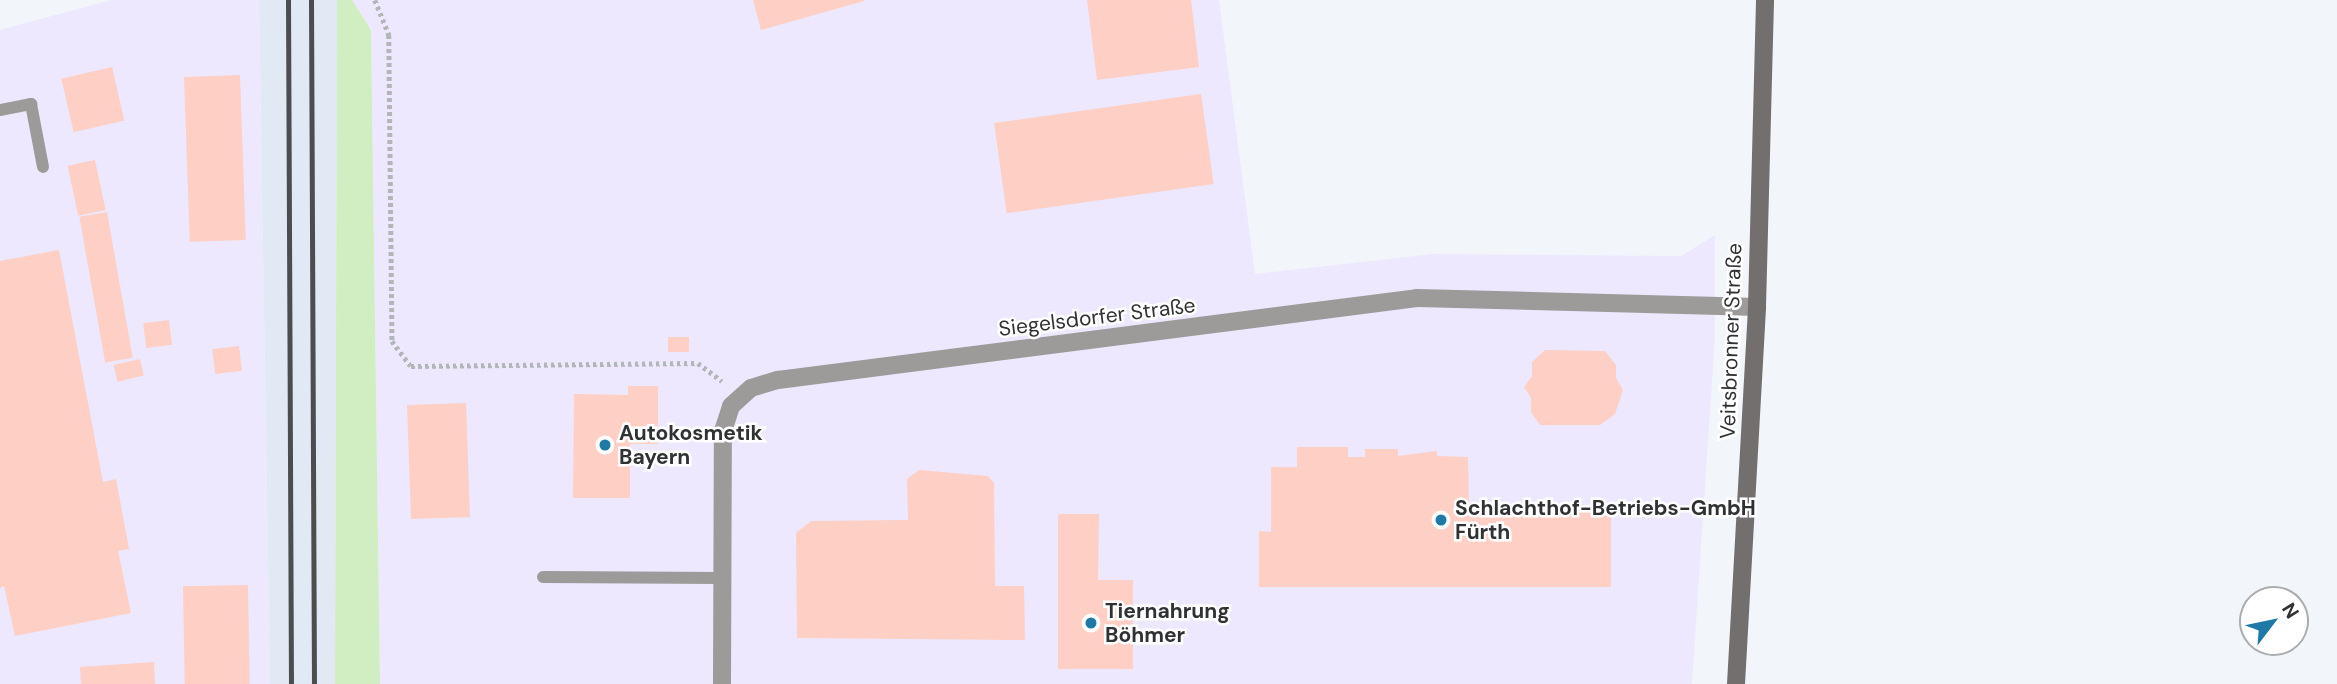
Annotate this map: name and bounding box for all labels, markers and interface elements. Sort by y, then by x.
street label: Veitsbronner Straße [1715,243,1747,439]
street label: Siegelsdorfer Straße [997,292,1197,342]
place label: Autokosmetik Bayern [619,420,763,470]
marker: Autokosmetik Bayern [597,437,613,453]
place label: Schlachthof-Betriebs-GmbH Fürth [1455,495,1756,545]
marker: Schlachthof-Betriebs-GmbH Fürth [1433,512,1449,528]
north arrow [2239,586,2309,656]
place label: Tiernahrung Böhmer [1105,598,1230,648]
text: N [2276,598,2305,623]
marker: Tiernahrung Böhmer [1083,615,1099,631]

